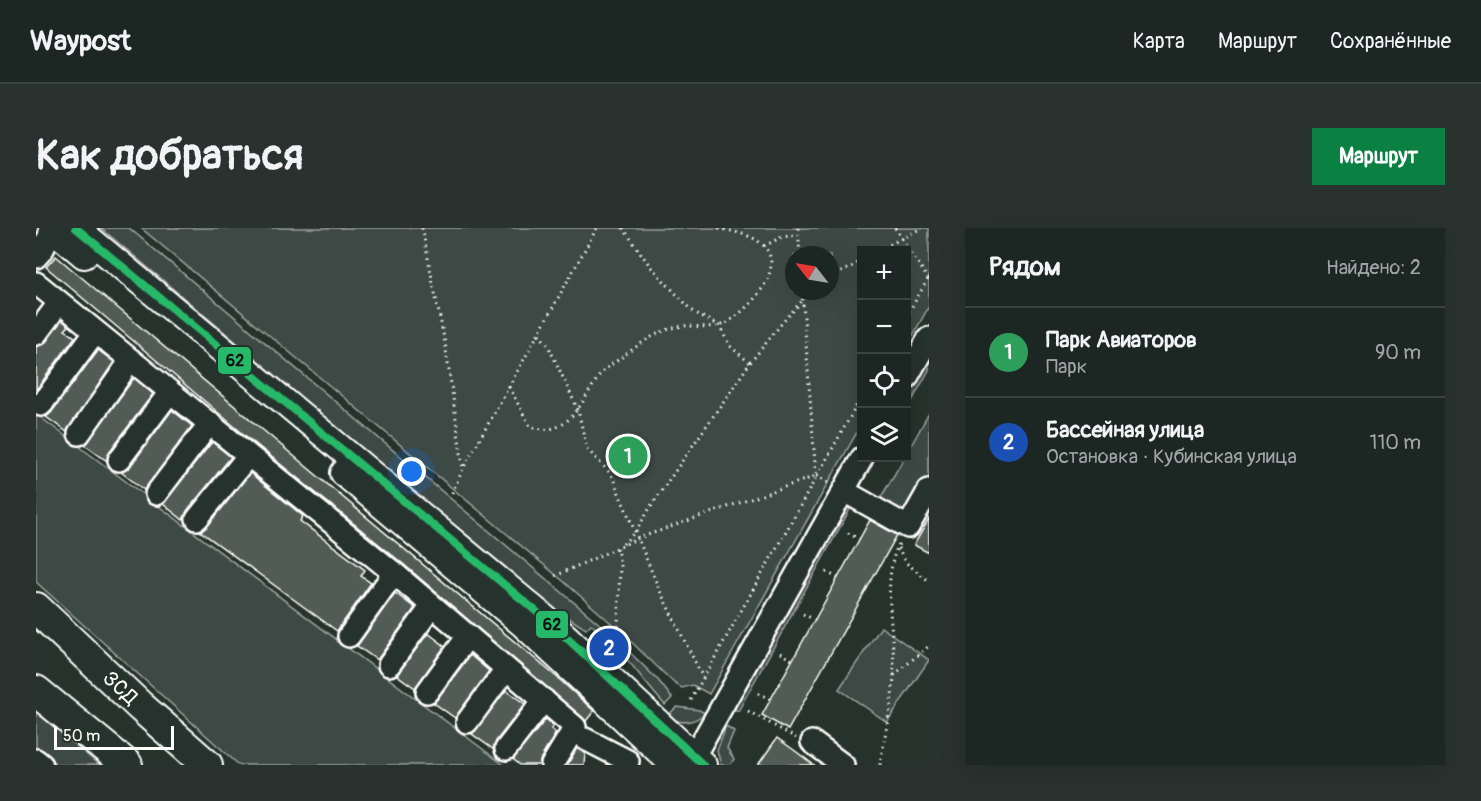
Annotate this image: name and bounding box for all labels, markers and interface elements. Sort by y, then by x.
text: Waypost [30,24,131,59]
text: Карта [1133,28,1185,55]
text: Маршрут [1218,28,1297,55]
text: Сохранённые [1330,28,1451,55]
button: Маршрут [1312,128,1445,185]
text: Как добраться [36,130,303,182]
north arrow [785,246,839,300]
map controls [857,246,911,462]
button: + [857,246,911,300]
text: Рядом [989,251,1061,283]
text: Найдено: 2 [1326,255,1421,280]
button: − [857,300,911,354]
text: Парк Авиаторов [1046,326,1197,354]
text: 1 [1005,340,1012,365]
text: 90 m [1375,340,1421,365]
line badge: 62 [217,346,252,375]
text: 62 [226,351,244,371]
button: locate [857,354,911,408]
text: Парк [1046,354,1087,379]
button: layers [857,408,911,462]
text: Бассейная улица [1046,416,1204,444]
text: 2 [1003,430,1014,455]
text: 110 m [1370,430,1421,455]
pin: 1 [608,434,648,478]
text: Остановка · Кубинская улица [1046,444,1297,469]
your location [397,457,426,486]
line badge: 62 [535,610,569,639]
text: 62 [543,615,561,635]
pin: 2 [590,626,628,670]
street label: ЗСД [97,665,143,711]
scale bar [54,723,174,750]
text: 50 m [63,726,100,746]

